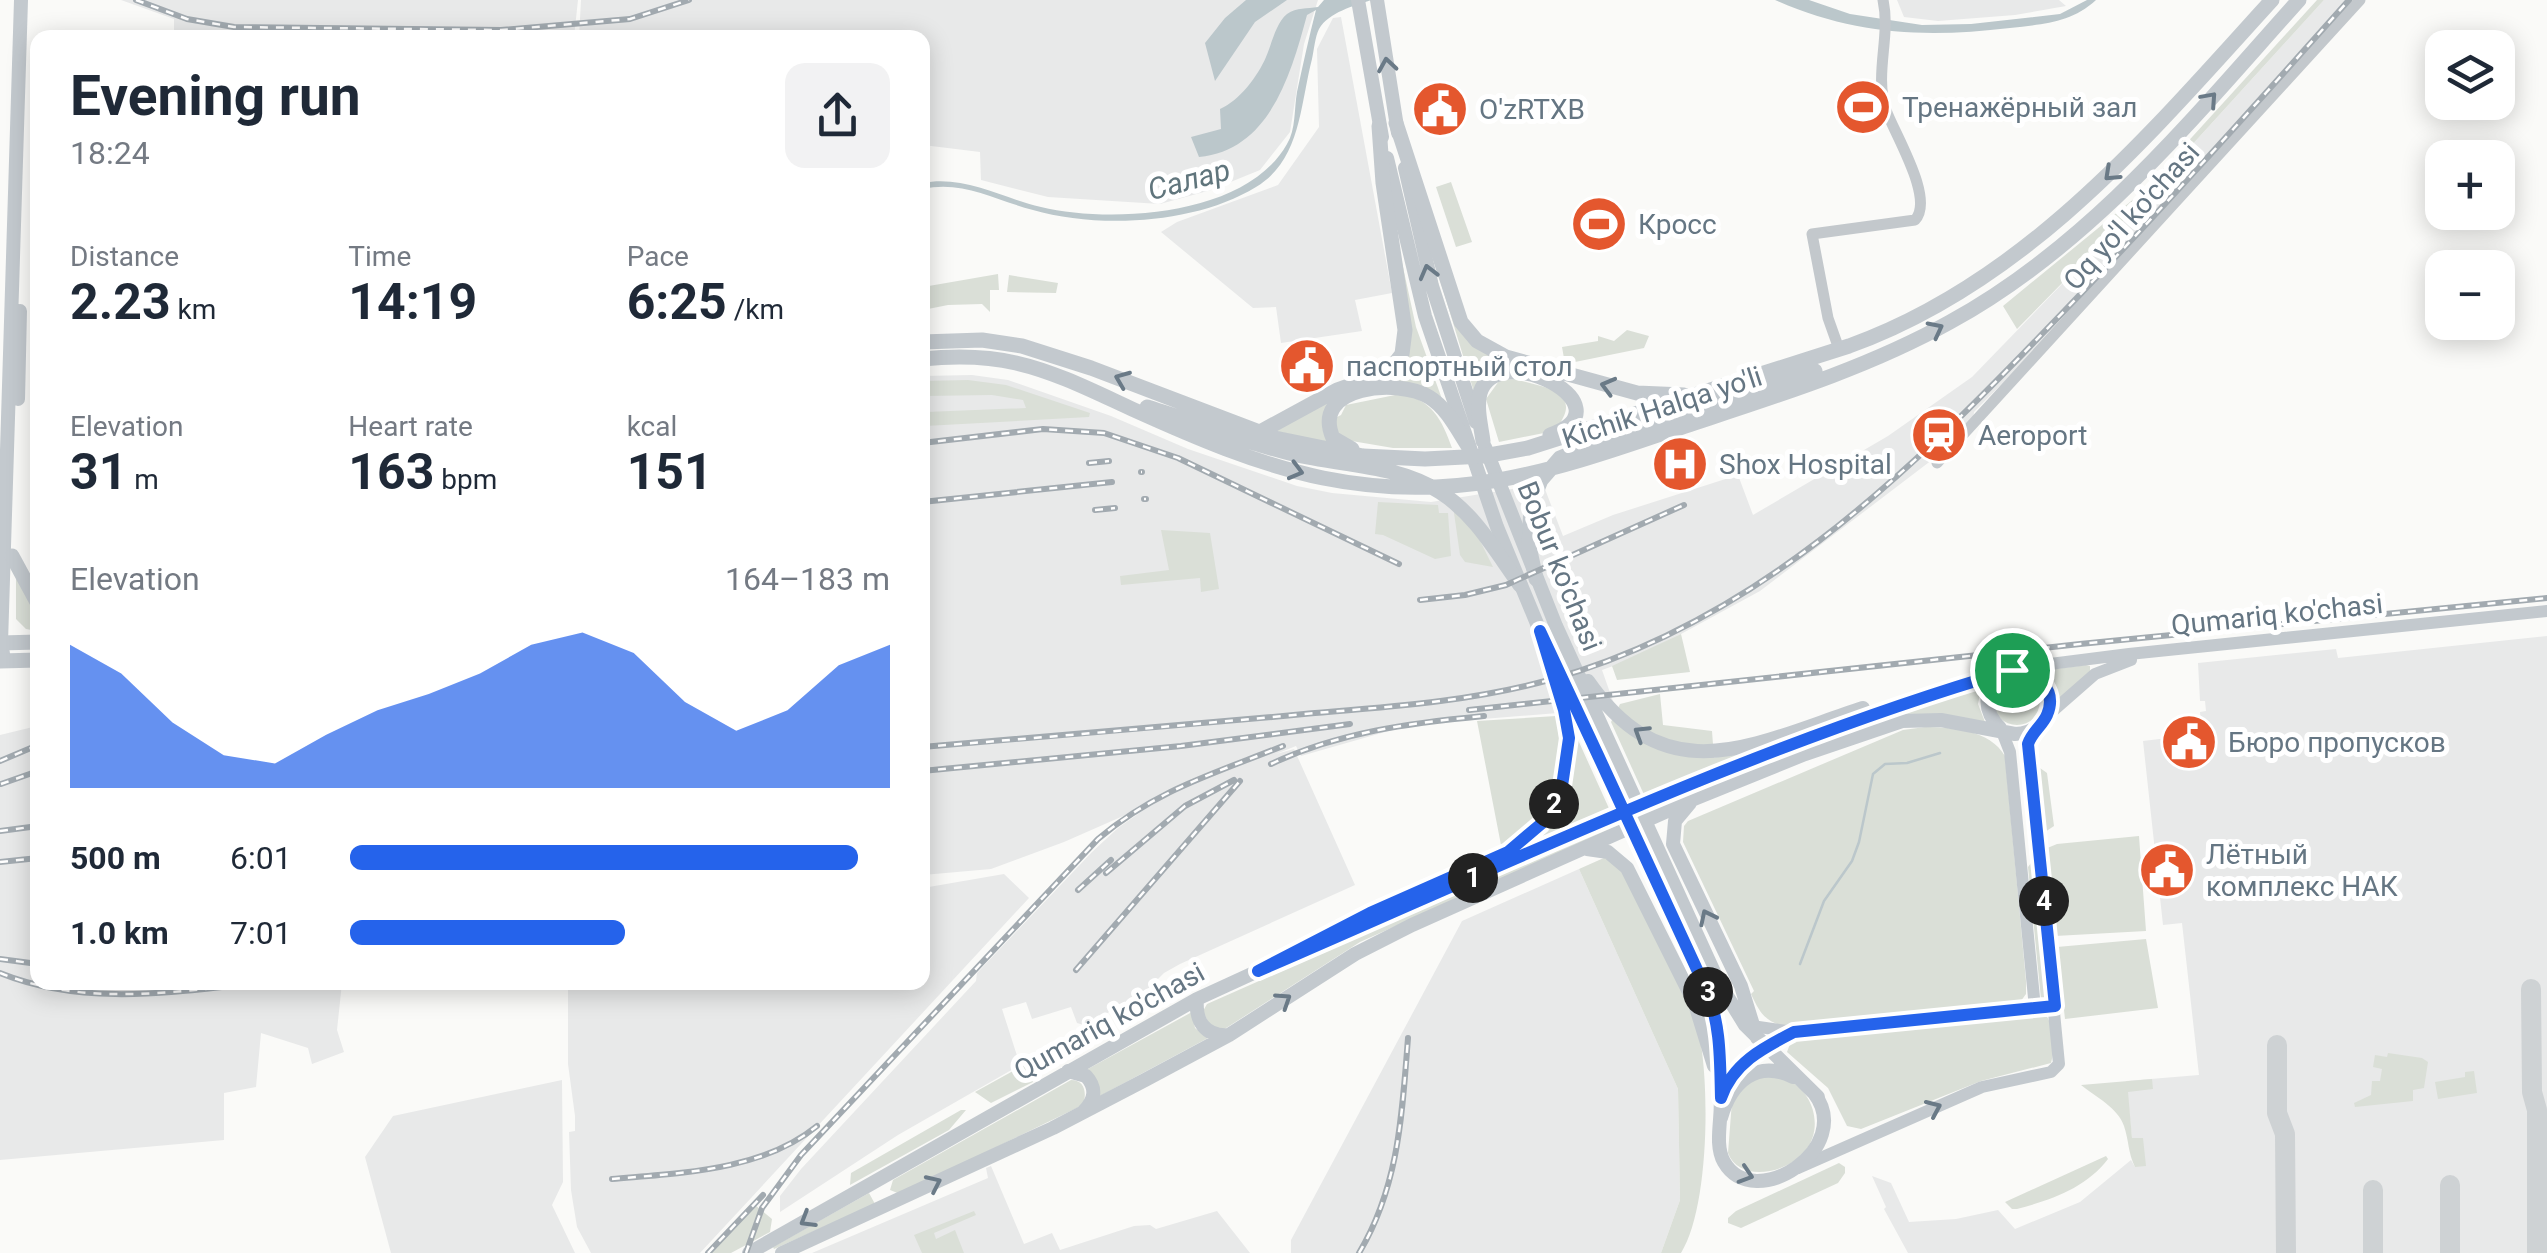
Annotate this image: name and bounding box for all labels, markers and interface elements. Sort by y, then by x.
map controls [2425,30,2515,340]
button: layers [2425,30,2515,120]
one-way arrow [1377,57,1398,73]
button: share [785,63,890,168]
text: Evening run [70,64,361,128]
sports icon: Тренажёрный зал [1833,77,1893,137]
public building icon: O'zRTXB [1410,79,1470,139]
place label: Тренажёрный зал [1902,91,2138,124]
one-way arrow [2198,92,2216,111]
place label: O'zRTXB [1479,93,1585,126]
text: 18:24 [70,134,150,172]
street label: Oq yo'l ko'chasi [2057,136,2206,297]
button: + [2425,140,2515,230]
water label: Салар [1144,152,1234,207]
one-way arrow [2104,162,2123,180]
sports icon: Кросс [1569,194,1629,254]
place label: Кросс [1638,208,1717,241]
text: Distance [70,240,179,273]
text: Time [348,240,411,273]
text: Pace [627,240,689,273]
button: − [2425,250,2515,340]
one-way arrow [1419,263,1440,281]
text: 2.23 [70,273,171,331]
text: 14:19 [348,273,477,331]
text: 6:25 [627,273,727,331]
text: km [171,293,216,326]
text: /km [727,293,784,326]
one-way arrow [1926,322,1944,341]
public building icon: паспортный стол [1277,336,1337,396]
place label: паспортный стол [1346,350,1573,383]
street label: Kichik Halqa yo'li [1558,360,1766,455]
one-way arrow [1114,371,1131,391]
one-way arrow [1600,376,1617,397]
station icon: Aeroport [1909,405,1969,465]
text: Elevation [70,410,183,443]
text: Heart rate [348,410,473,443]
text: kcal [627,410,677,443]
place label: Aeroport [1978,419,2087,452]
hospital icon: Shox Hospital [1650,434,1710,494]
text: 31 [70,443,127,501]
text: 163 [348,443,434,501]
text: 151 [627,443,713,501]
place label: Shox Hospital [1719,448,1892,481]
one-way arrow [1287,460,1304,481]
text: m [127,463,159,496]
text: bpm [434,463,497,496]
street label: Bobur ko'chasi [1511,477,1609,656]
text: Elevation [70,560,200,598]
text: 164–183 m [725,560,890,598]
street label: Qumariq ko'chasi [2170,587,2384,642]
pin [1970,628,2055,713]
icon: arrive [1985,643,2040,698]
public building icon: Бюро пропусков [2159,712,2219,772]
one-way arrow [1634,726,1652,745]
place label: Бюро пропусков [2228,726,2446,759]
pin: 2 [1529,779,1579,829]
text: 2 [1546,787,1562,820]
place label: Лётный комплекс НАК [2206,838,2398,903]
text: 500 m [70,839,161,877]
text: 6:01 [230,839,292,877]
public building icon: Лётный комплекс НАК [2137,840,2197,900]
pin: 1 [1448,853,1498,903]
text: 1 [1465,861,1481,894]
pin: 4 [2019,876,2069,926]
text: 4 [2036,884,2052,917]
one-way arrow [1700,909,1719,927]
text: 1.0 km [70,914,169,952]
text: 7:01 [230,914,292,952]
street label: Qumariq ko'chasi [1008,955,1210,1087]
pin: 3 [1683,967,1733,1017]
text: 3 [1700,975,1716,1008]
one-way arrow [1273,994,1291,1013]
one-way arrow [1924,1100,1942,1120]
one-way arrow [1736,1163,1754,1183]
one-way arrow [924,1176,942,1196]
one-way arrow [800,1208,818,1227]

